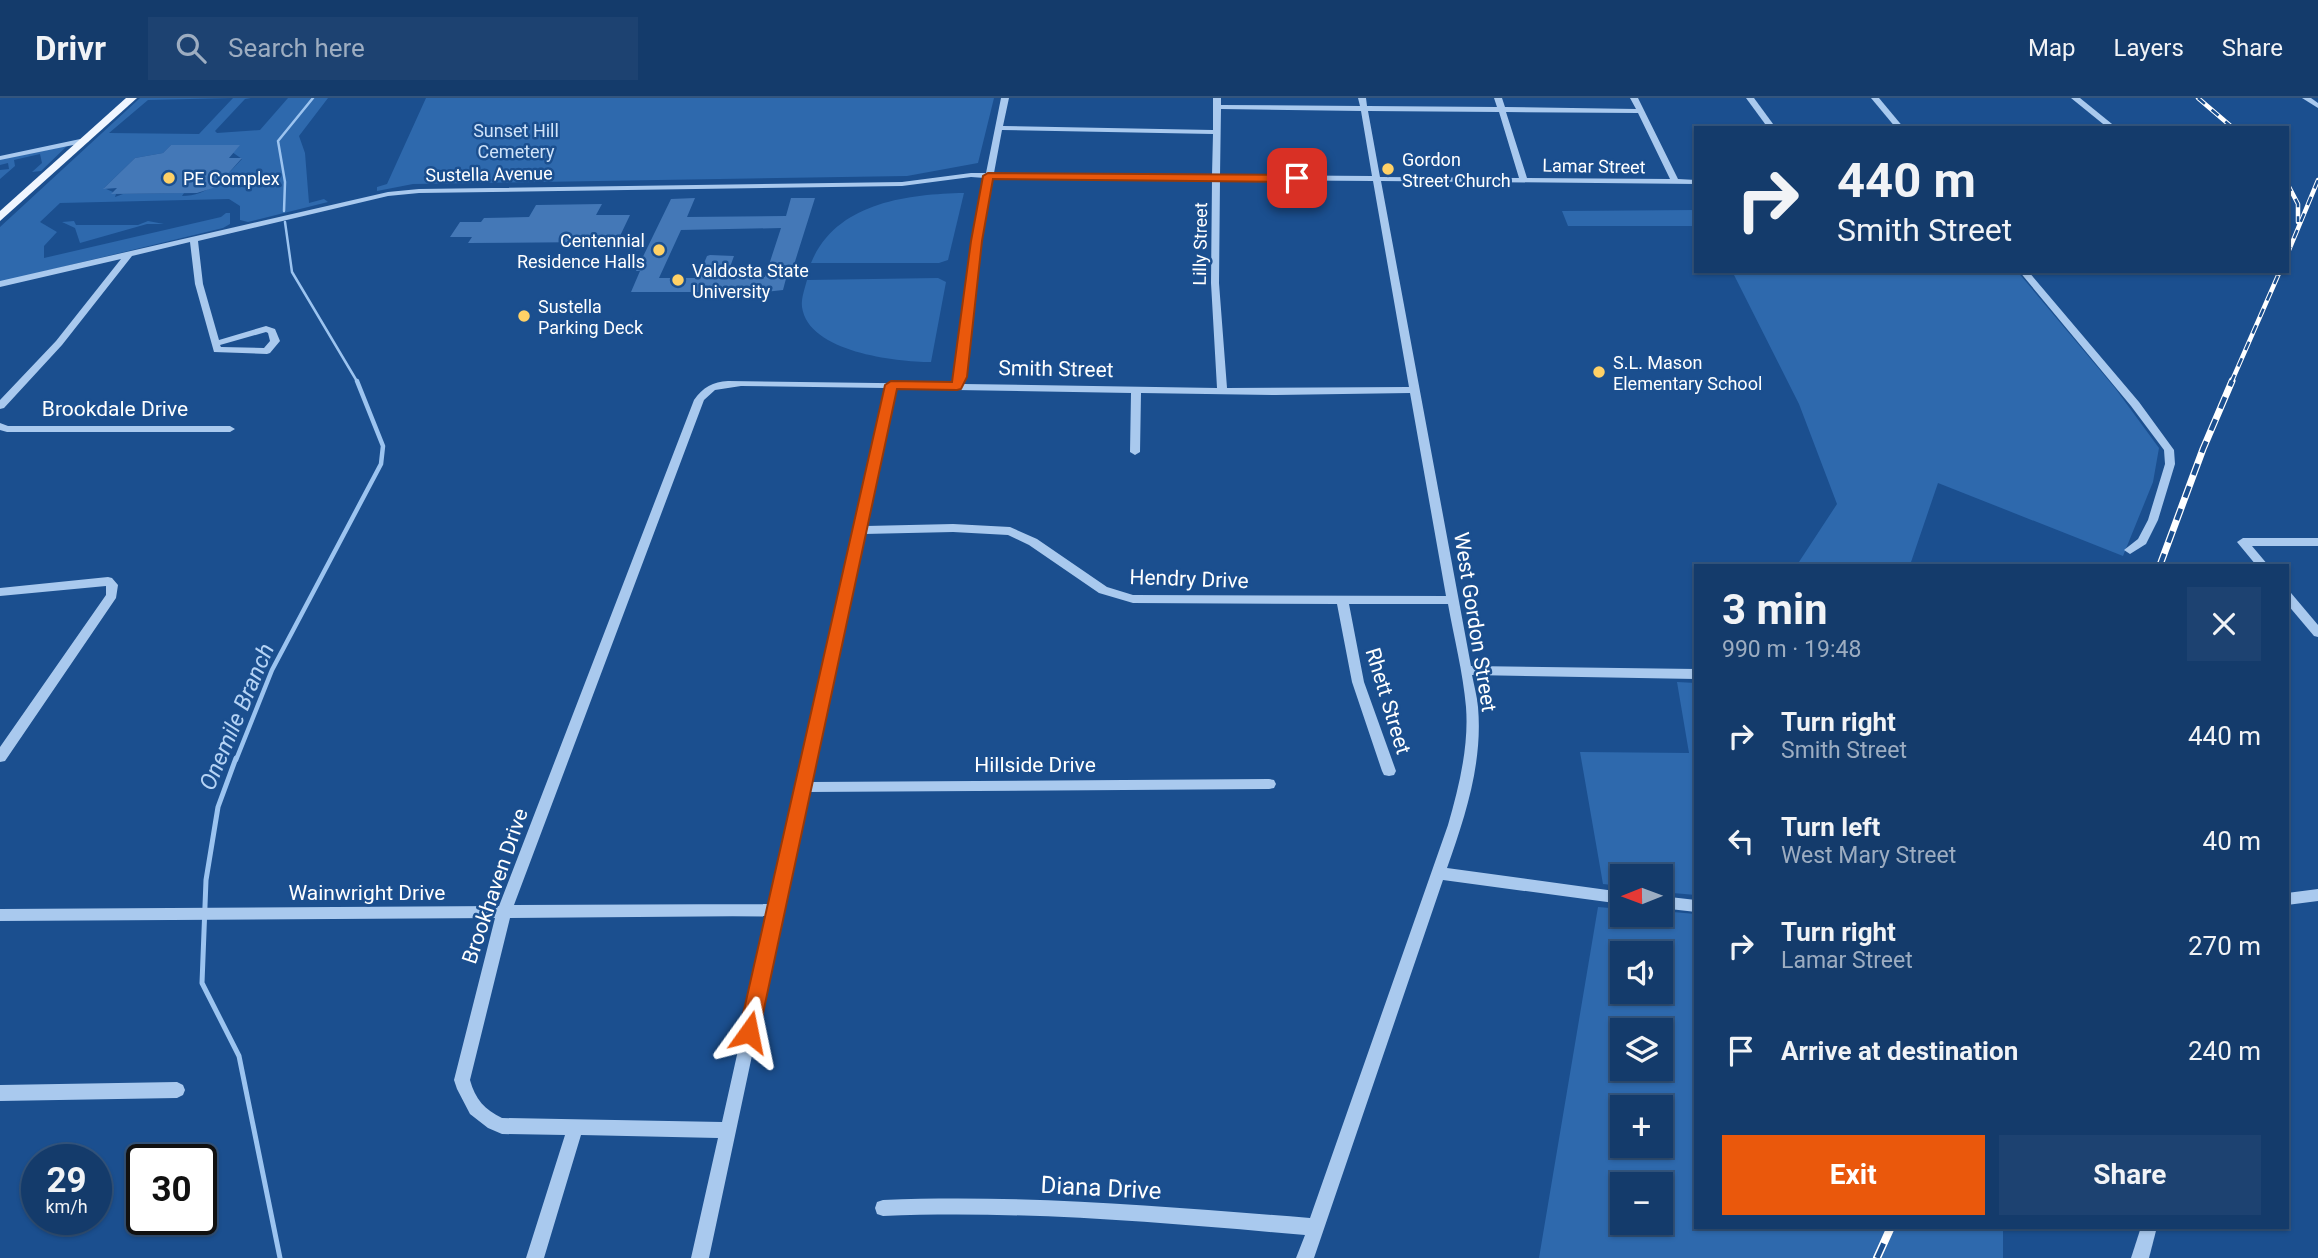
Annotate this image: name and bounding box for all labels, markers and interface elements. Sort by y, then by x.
search box [148,17,638,80]
text: Drivr [35,29,106,68]
icon: search [172,29,210,67]
text: Search here [228,33,365,63]
text: Map [2028,34,2076,62]
text: Layers [2114,34,2184,62]
text: Share [2222,34,2283,62]
park label: Sunset Hill Cemetery [473,120,559,162]
pin [1267,148,1327,208]
place label: Gordon Street Church [1402,149,1511,191]
text: 440 m [1837,152,1976,209]
icon: right [1722,154,1813,245]
street label: Lamar Street [1542,155,1646,177]
icon: arrive [1278,159,1316,197]
marker: Gordon Street Church [1380,161,1396,177]
street label: Sustella Avenue [425,162,553,186]
place label: PE Complex [183,168,280,189]
marker: PE Complex [161,170,177,186]
street label: Lilly Street [1189,202,1211,286]
text: Smith Street [1837,211,2012,249]
place label: Centennial Residence Halls [517,230,645,272]
marker: Centennial Residence Halls [651,242,667,258]
place label: Valdosta State University [692,260,809,302]
marker: Valdosta State University [670,272,686,288]
place label: Sustella Parking Deck [538,296,644,338]
marker: Sustella Parking Deck [516,308,532,324]
place label: S.L. Mason Elementary School [1613,352,1762,394]
street label: Smith Street [998,356,1114,382]
marker: S.L. Mason Elementary School [1591,364,1607,380]
street label: Brookdale Drive [42,397,188,421]
street label: West Gordon Street [1449,530,1501,714]
street label: Hendry Drive [1129,565,1249,593]
text: 3 min [1722,585,1828,634]
button: close [2187,587,2261,661]
text: 990 m · 19:48 [1722,636,1861,663]
water label: Onemile Branch [194,640,280,794]
street label: Rhett Street [1360,645,1416,757]
text: Turn right [1781,707,1896,737]
icon: right [1722,717,1760,755]
text: 440 m [2188,721,2261,751]
text: Smith Street [1781,737,1907,764]
street label: Hillside Drive [974,753,1096,777]
street label: Brookhaven Drive [457,805,533,967]
text: Turn left [1781,812,1880,842]
icon: left [1722,822,1760,860]
text: 40 m [2203,826,2261,856]
text: West Mary Street [1781,842,1956,869]
north arrow [1610,864,1673,928]
map controls [1610,864,1673,1235]
street label: Wainwright Drive [288,881,446,905]
text: Turn right [1781,917,1896,947]
icon: right [1722,927,1760,965]
text: 270 m [2188,931,2261,961]
button: sound [1610,941,1673,1004]
text: Lamar Street [1781,947,1913,974]
position arrow [712,995,786,1069]
button: layers [1610,1018,1673,1081]
icon: arrive [1722,1032,1760,1070]
text: Arrive at destination [1781,1036,2018,1066]
text: 240 m [2188,1036,2261,1066]
button: + [1610,1095,1673,1158]
button: Exit [1722,1135,1985,1215]
button: Share [1999,1135,2261,1215]
speed limit sign: 30 [126,1144,217,1235]
text: 29 [46,1160,87,1201]
street label: Diana Drive [1040,1171,1162,1205]
button: − [1610,1172,1673,1235]
text: km/h [45,1196,88,1217]

